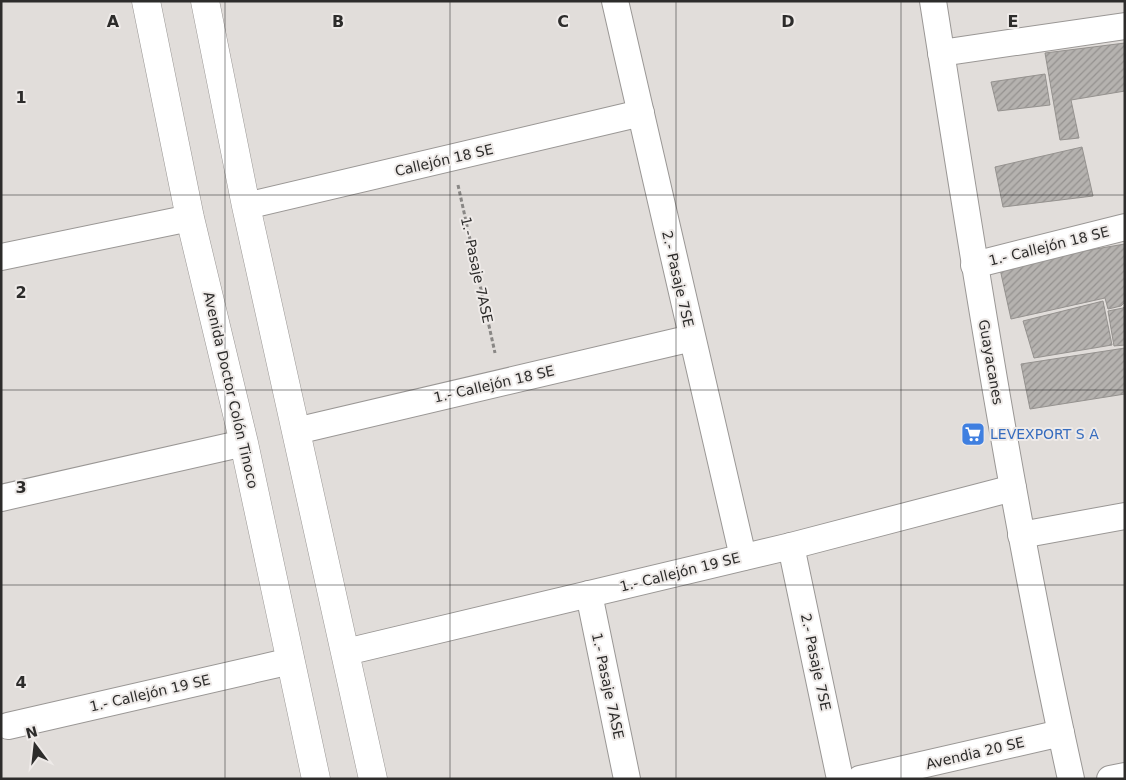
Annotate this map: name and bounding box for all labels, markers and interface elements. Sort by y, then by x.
text: A [107,12,120,31]
text: B [332,12,344,31]
text: C [557,12,569,31]
text: D [781,12,795,31]
text: E [1008,12,1018,31]
text: 1 [15,88,27,107]
street label: Callejón 18 SE [393,141,495,179]
street label: 1.- Pasaje 7ASE [458,215,496,325]
street label: 1.- Callejón 18 SE [987,223,1111,269]
street label: 2.- Pasaje 7SE [659,229,697,329]
text: 2 [15,283,27,302]
street label: Avenida Doctor Colón Tinoco [201,290,261,490]
street label: Guayacanes [976,318,1006,406]
street label: 1.- Callejón 18 SE [432,362,556,406]
supermarket icon: LEVEXPORT S A [960,421,986,447]
place label: LEVEXPORT S A [990,426,1099,442]
text: 3 [15,478,27,497]
street label: 1.- Callejón 19 SE [618,549,742,595]
street label: 2.- Pasaje 7SE [798,612,834,712]
street label: 1.- Pasaje 7ASE [589,631,627,741]
street label: 1.- Callejón 19 SE [88,671,212,715]
text: 4 [15,673,27,692]
north arrow [10,720,60,770]
text: N [24,723,39,742]
street label: Avendia 20 SE [924,734,1026,772]

